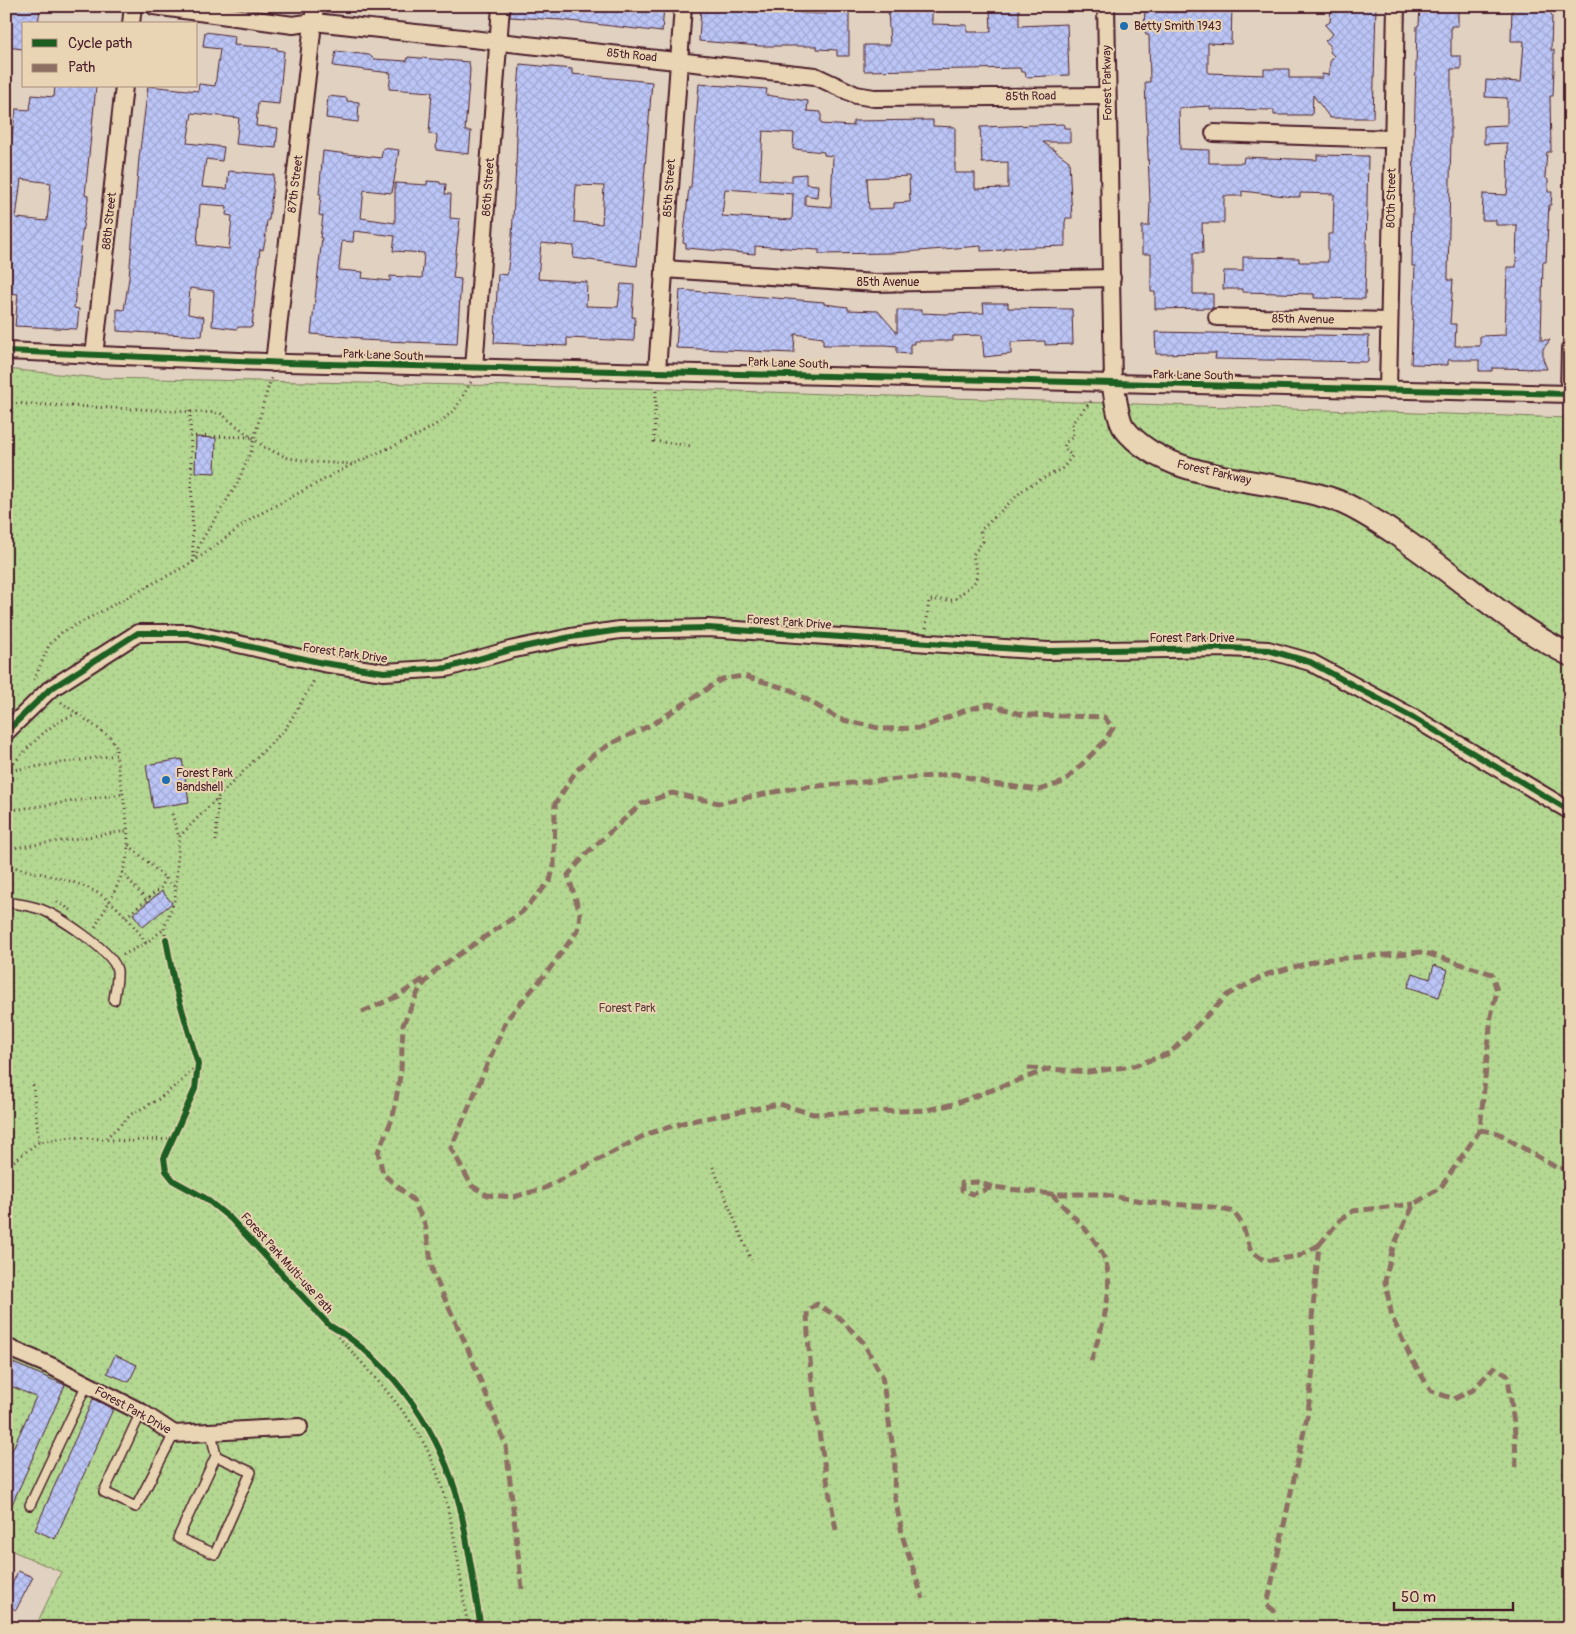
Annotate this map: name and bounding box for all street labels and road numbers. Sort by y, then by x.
street label: 85th Road [606,45,658,66]
street label: Forest Parkway [1099,45,1116,121]
street label: 85th Road [1006,89,1056,104]
street label: 87th Street [285,154,306,214]
street label: 86th Street [479,157,498,217]
street label: 85th Street [660,158,679,218]
street label: 80th Street [1383,168,1400,228]
street label: 88th Street [99,191,120,251]
street label: 85th Avenue [857,275,919,290]
street label: 85th Avenue [1272,311,1334,328]
street label: Park Lane South [342,347,424,364]
street label: Park Lane South [747,355,829,372]
street label: Park Lane South [1152,367,1234,384]
street label: Forest Parkway [1175,457,1252,488]
street label: Forest Park Drive [746,612,832,633]
street label: Forest Park Drive [1149,631,1235,646]
street label: Forest Park Drive [302,640,388,667]
street label: Forest Park Multi-use Path [237,1210,336,1317]
street label: Forest Park Drive [92,1383,174,1438]

